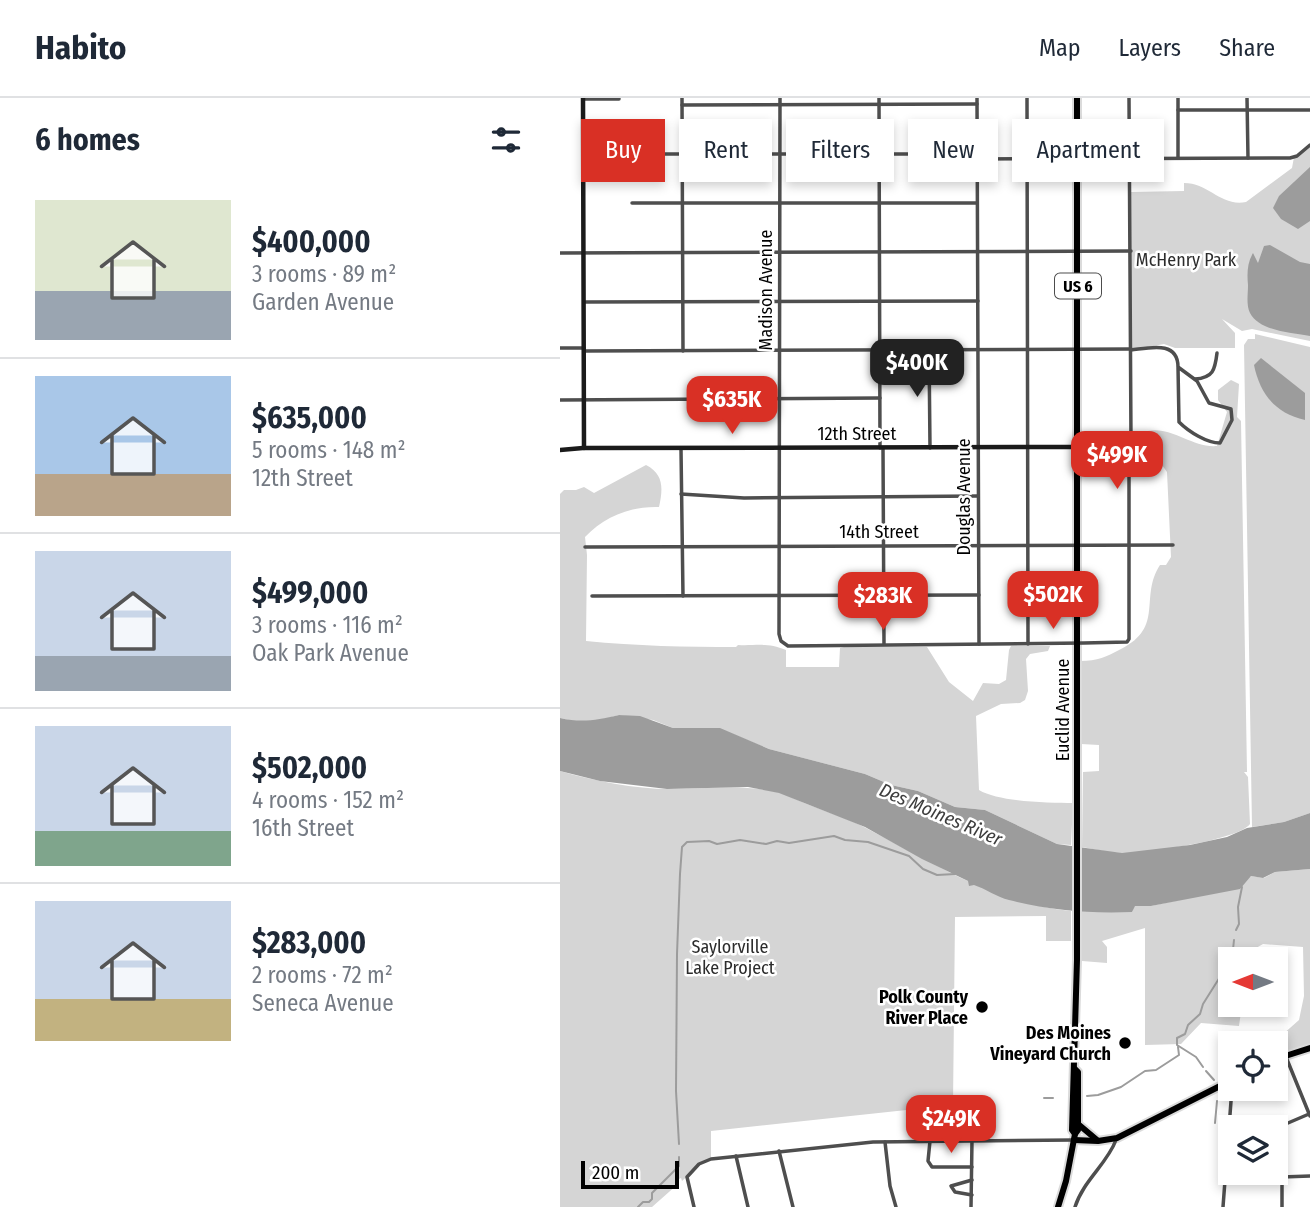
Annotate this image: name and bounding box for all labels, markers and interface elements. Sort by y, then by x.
text: Habito [35,28,126,68]
text: Map [1039,34,1081,62]
text: Layers [1119,34,1181,62]
text: Share [1219,34,1275,62]
chip: Buy [581,119,665,182]
chip: Rent [679,119,772,182]
chip: Filters [786,119,894,182]
chip: New [908,119,998,182]
chip: Apartment [1012,119,1164,182]
icon: filters [487,121,525,159]
text: 6 homes [35,122,140,158]
text: $400,000 [252,224,371,260]
icon: home [91,228,175,312]
street label: Madison Avenue [755,230,777,350]
park label: McHenry Park [1136,249,1237,271]
text: 3 rooms · 89 m² [252,260,396,288]
road number: US 6 [1055,274,1101,298]
text: Garden Avenue [252,288,394,316]
pin: $400K [868,340,966,399]
text: $400K [886,348,948,376]
pin: $635K [683,376,781,436]
text: $635K [703,385,761,413]
text: $635,000 [252,400,367,436]
icon: home [91,404,175,488]
street label: 12th Street [818,423,897,445]
pin: $499K [1068,432,1166,491]
text: 5 rooms · 148 m² [252,436,406,464]
street label: Douglas Avenue [953,438,975,556]
text: $499K [1087,440,1147,468]
text: 12th Street [252,464,353,492]
street label: 14th Street [839,521,919,543]
pin: $502K [1004,572,1102,631]
pin: $283K [834,573,932,632]
text: $499,000 [252,575,368,611]
icon: home [91,579,175,663]
text: $502K [1023,580,1083,608]
text: $283K [854,581,912,609]
text: 3 rooms · 116 m² [252,611,403,639]
text: Oak Park Avenue [252,639,409,667]
street label: Euclid Avenue [1052,659,1074,761]
text: $502,000 [252,750,367,786]
icon: home [91,754,175,838]
water label: Des Moines River [876,778,1007,851]
text: 4 rooms · 152 m² [252,786,404,814]
text: 16th Street [252,814,354,842]
text: $283,000 [252,925,366,961]
icon: home [91,929,175,1013]
park label: Saylorville Lake Project [685,936,775,979]
north arrow [1218,947,1288,1017]
map controls [1218,947,1288,1185]
text: 2 rooms · 72 m² [252,961,393,989]
place label: Polk County River Place [879,986,968,1029]
text: Seneca Avenue [252,989,394,1017]
marker: Polk County River Place [974,999,990,1015]
place label: Des Moines Vineyard Church [989,1022,1111,1065]
button: locate [1218,1031,1288,1101]
marker: Des Moines Vineyard Church [1117,1035,1133,1051]
pin: $249K [902,1096,1000,1155]
text: $249K [922,1104,980,1132]
button: layers [1218,1115,1288,1185]
scale bar [581,1158,679,1190]
text: 200 m [592,1161,639,1184]

